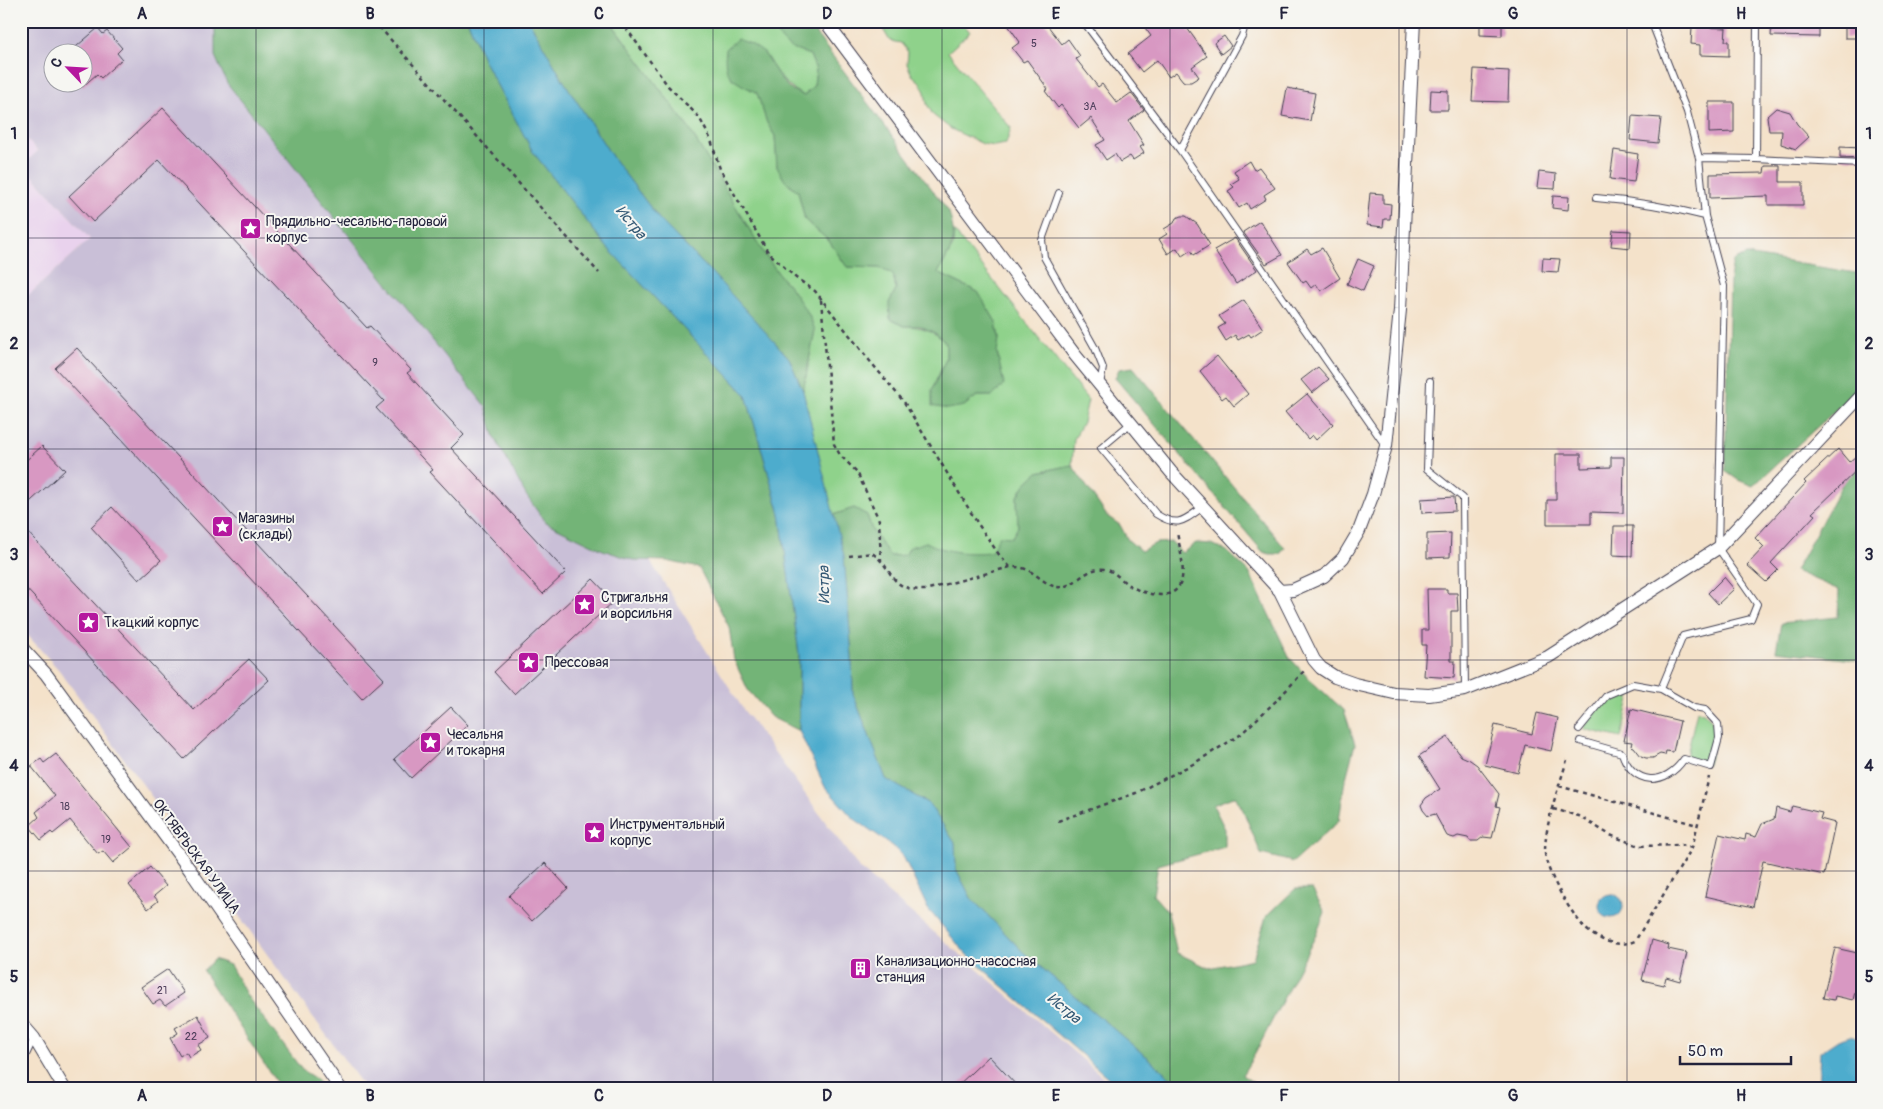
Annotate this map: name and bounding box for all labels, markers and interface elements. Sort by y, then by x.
text: A [137,4,148,24]
text: B [365,4,375,24]
text: C [594,4,604,24]
text: D [822,4,832,24]
text: E [1052,4,1061,24]
text: F [1279,4,1289,24]
text: G [1508,4,1519,24]
text: H [1736,4,1746,24]
house number: 5 [1031,37,1037,50]
north arrow [42,42,92,92]
text: С [47,55,66,70]
house number: 3А [1083,100,1097,113]
text: 1 [11,124,17,144]
text: 1 [1866,124,1872,144]
water label: Истра [611,202,651,244]
place label: Прядильно-чесально-паровой корпус [266,213,447,246]
place icon: Прядильно-чесально-паровой корпус [238,217,262,241]
text: 2 [10,334,19,354]
text: 2 [1865,334,1874,354]
house number: 9 [372,356,378,369]
place label: Магазины (склады) [238,510,295,543]
place icon: Магазины (склады) [210,514,234,538]
text: 3 [10,545,19,565]
text: 3 [1865,545,1874,565]
water label: Истра [815,565,834,604]
place label: Стригальня и ворсильня [601,589,672,622]
place icon: Стригальня и ворсильня [573,593,597,617]
place icon: Ткацкий корпус [76,610,100,634]
place label: Ткацкий корпус [104,614,199,631]
place icon: Прессовая [517,650,541,674]
place label: Прессовая [545,654,609,671]
place label: Чесальня и токарня [447,726,505,759]
place icon: Чесальня и токарня [419,730,443,754]
text: 4 [9,756,19,776]
text: 4 [1864,756,1874,776]
street label: ОКТЯБРЬСКАЯ УЛИЦА [149,796,244,917]
house number: 18 [60,800,70,813]
place label: Инструментальный корпус [610,816,725,849]
place icon: Инструментальный корпус [582,820,606,844]
house number: 19 [101,833,111,846]
place label: Канализационно-насосная станция [876,953,1036,986]
building icon: Канализационно-насосная станция [848,957,872,981]
text: 5 [10,967,19,987]
text: 5 [1865,967,1874,987]
house number: 21 [157,984,167,997]
water label: Истра [1043,989,1085,1028]
house number: 22 [185,1030,197,1043]
scale bar [1680,1034,1792,1066]
text: 50 m [1688,1042,1723,1061]
text: A [137,1086,148,1106]
text: B [365,1086,375,1106]
text: C [594,1086,604,1106]
text: D [822,1086,832,1106]
text: E [1052,1086,1061,1106]
text: F [1279,1086,1289,1106]
text: G [1508,1086,1519,1106]
text: H [1736,1086,1746,1106]

